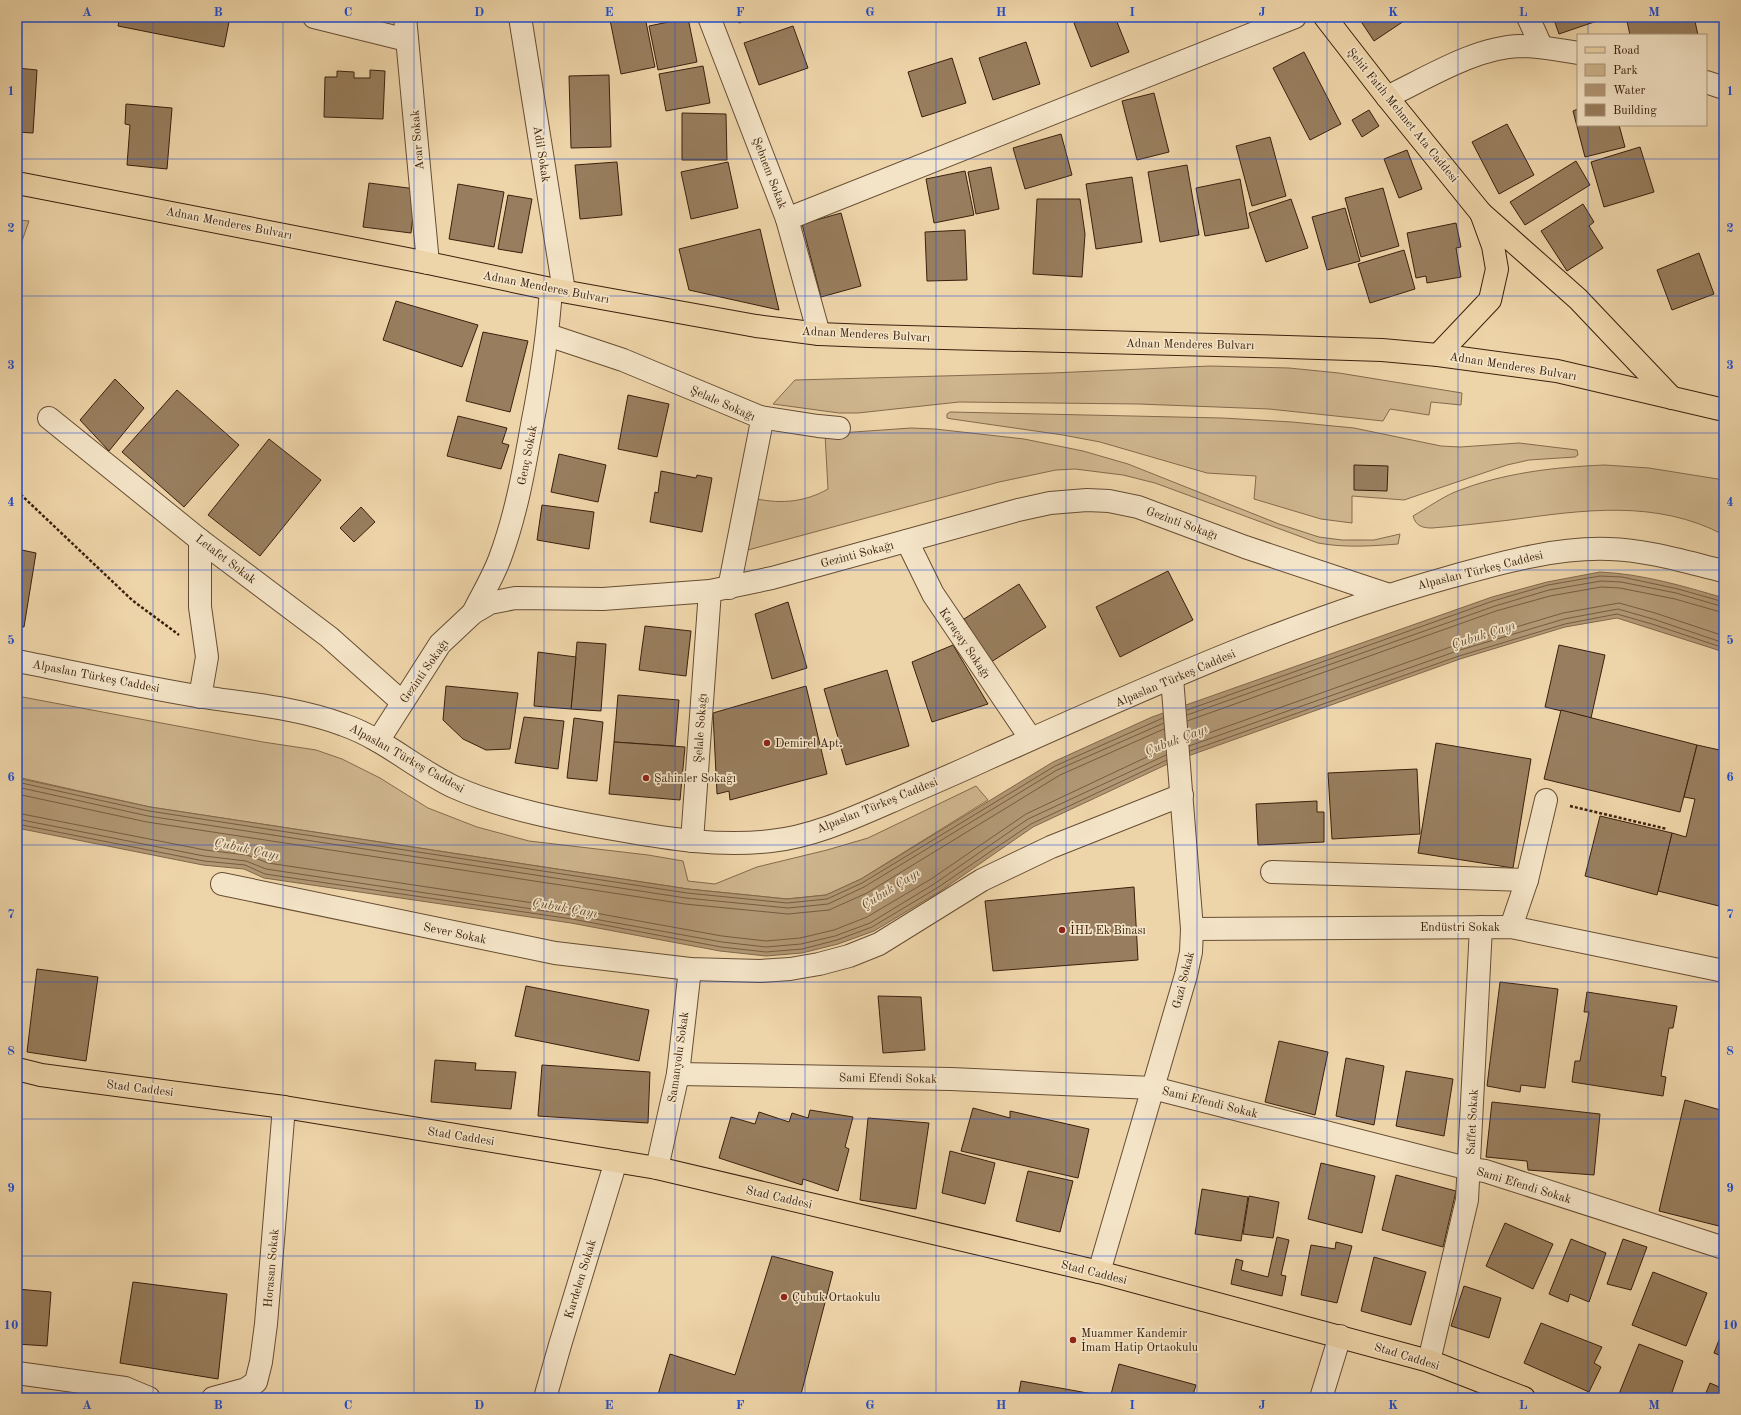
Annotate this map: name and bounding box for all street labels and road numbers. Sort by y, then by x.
street label: Şehit Fatih Mehmet Ata Caddesi [1344,46,1460,185]
street label: Acar Sokak [409,109,427,171]
street label: Adil Sokak [531,125,551,183]
street label: Şebnem Sokak [750,136,788,211]
street label: Adnan Menderes Bulvarı [165,206,293,242]
street label: Adnan Menderes Bulvarı [482,270,610,306]
street label: Adnan Menderes Bulvarı [801,326,930,344]
street label: Adnan Menderes Bulvarı [1126,338,1254,352]
street label: Adnan Menderes Bulvarı [1448,351,1577,383]
street label: Şelale Sokağı [688,384,757,424]
street label: Genç Sokak [516,424,540,486]
street label: Gezinti Sokağı [1144,505,1219,542]
street label: Letafet Sokak [193,533,258,586]
street label: Gezinti Sokağı [819,539,895,570]
street label: Alpaslan Türkeş Caddesi [1416,549,1545,592]
street label: Karaçay Sokağı [936,606,992,681]
street label: Gezinti Sokağı [398,637,451,706]
street label: Alpaslan Türkeş Caddesi [1113,648,1237,710]
street label: Alpaslan Türkeş Caddesi [31,659,160,695]
street label: Şelale Sokağı [693,693,709,763]
street label: Alpaslan Türkeş Caddesi [347,722,466,796]
street label: Alpaslan Türkeş Caddesi [815,776,940,836]
street label: Sever Sokak [422,921,488,947]
street label: Endüstri Sokak [1420,922,1500,934]
street label: Gazi Sokak [1171,951,1197,1010]
street label: Samanyolu Sokak [667,1011,691,1103]
street label: Sami Efendi Sokak [839,1072,937,1086]
street label: Stad Caddesi [106,1079,174,1099]
street label: Sami Efendi Sokak [1161,1085,1259,1121]
street label: Saffet Sokak [1465,1089,1481,1155]
street label: Stad Caddesi [426,1126,495,1148]
street label: Sami Efendi Sokak [1475,1166,1573,1206]
street label: Stad Caddesi [744,1185,813,1211]
street label: Horasan Sokak [263,1228,281,1308]
street label: Kardelen Sokak [563,1238,599,1320]
street label: Stad Caddesi [1059,1259,1128,1287]
street label: Stad Caddesi [1373,1341,1441,1373]

